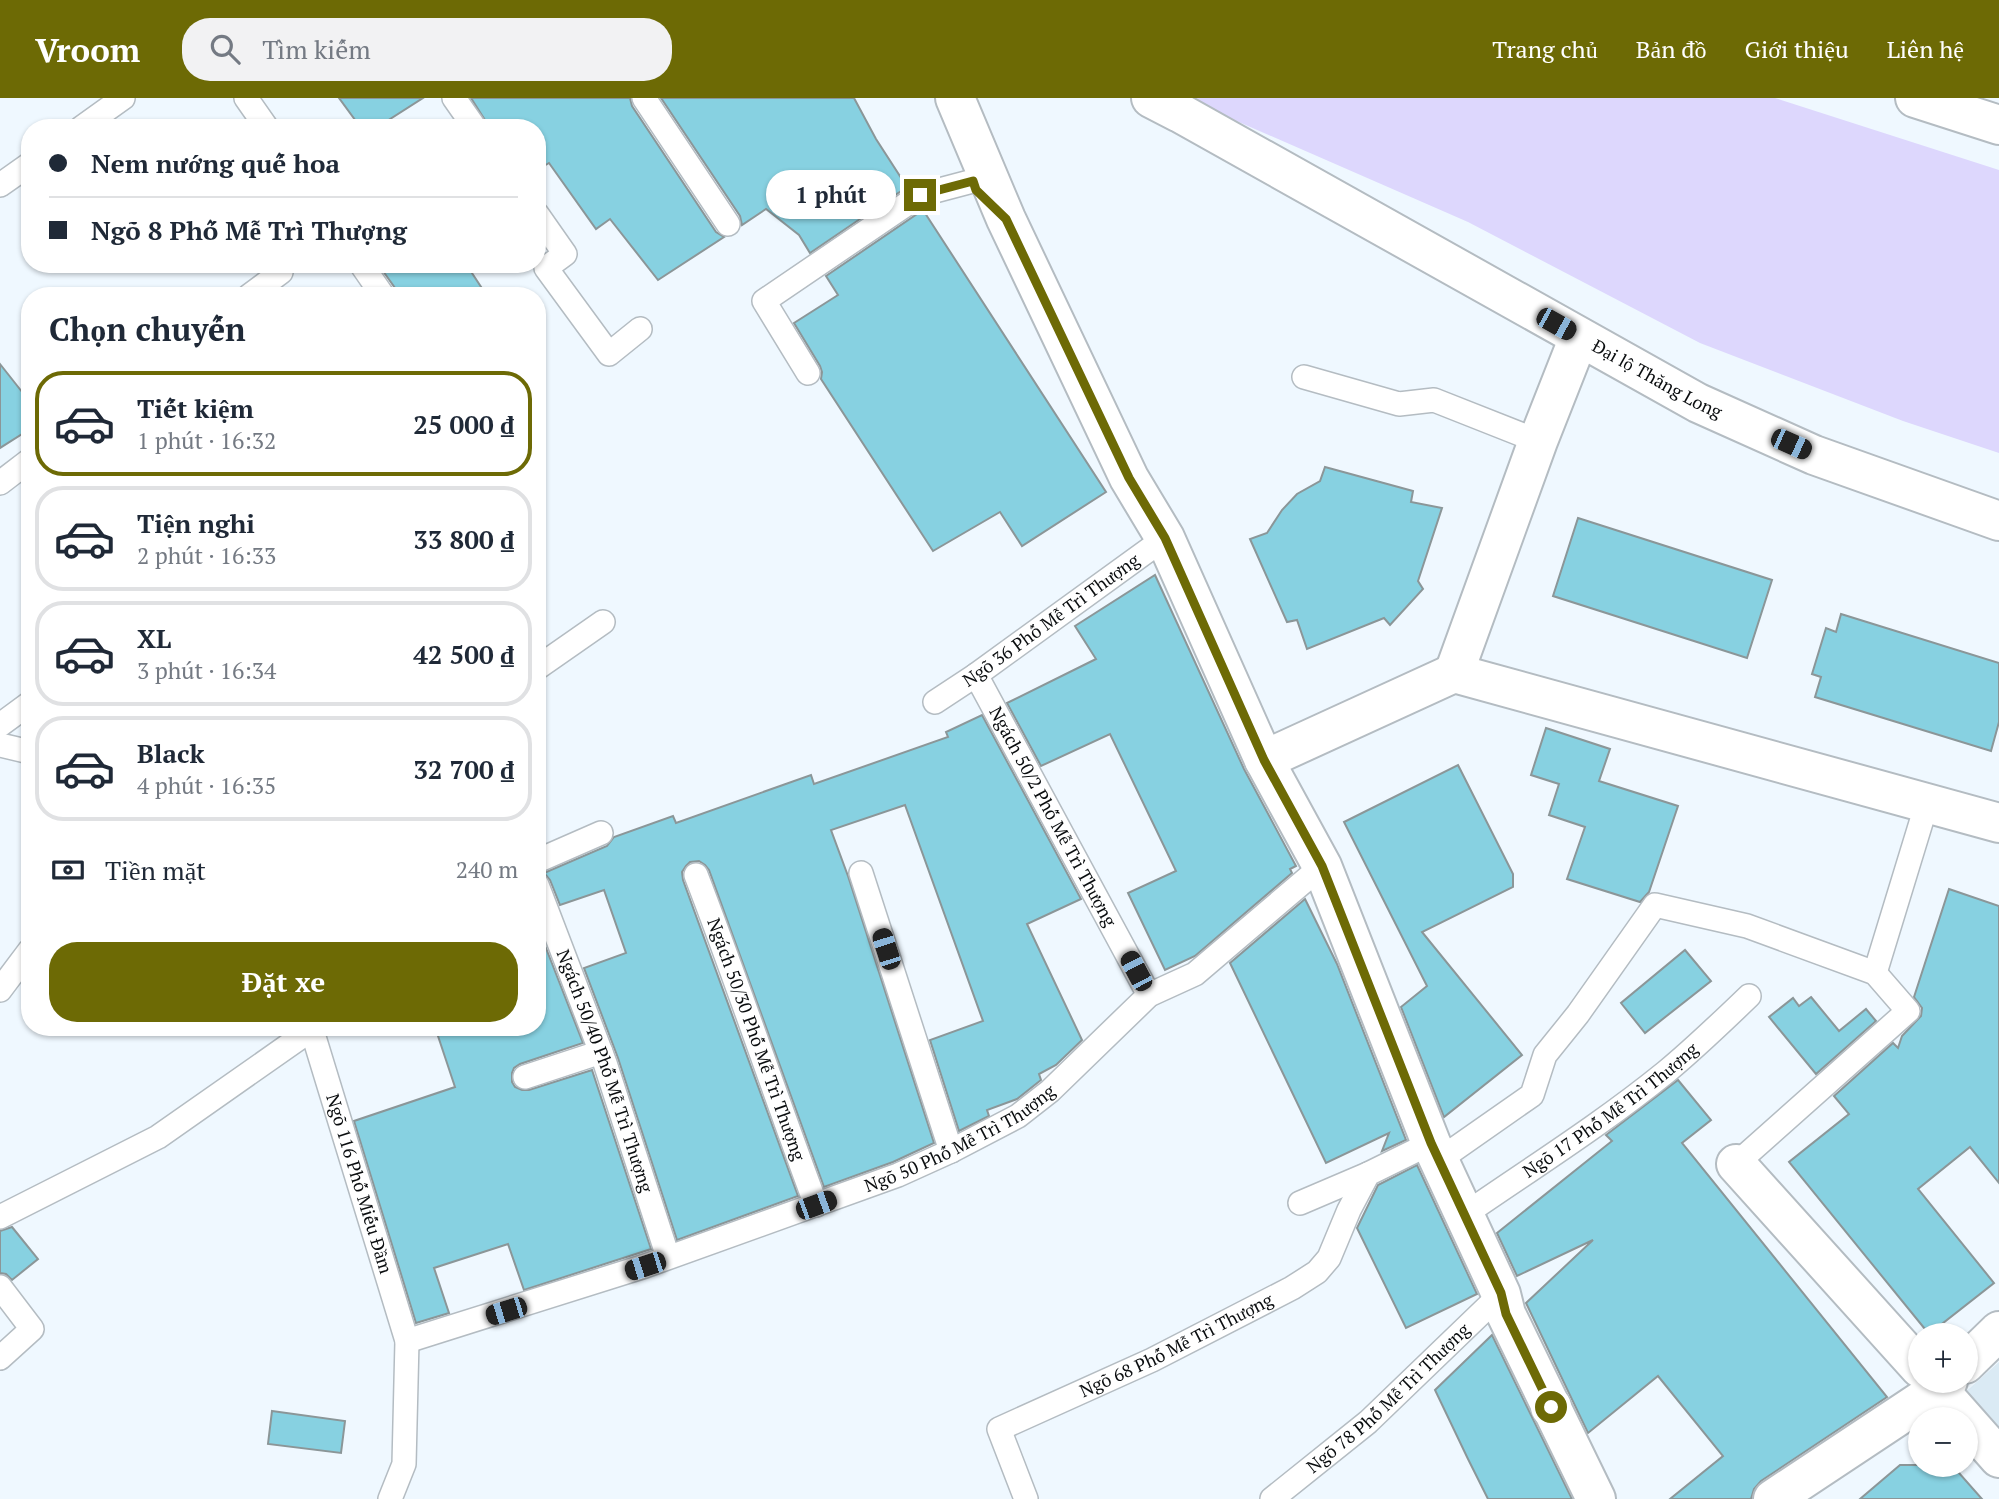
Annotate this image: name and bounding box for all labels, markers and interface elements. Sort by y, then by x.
search box [182,18,672,81]
text: Vroom [35,28,140,71]
icon: search [206,30,244,68]
text: Tìm kiếm [262,32,371,66]
text: Trang chủ [1492,33,1598,65]
text: Bản đồ [1636,33,1707,65]
text: Giới thiệu [1745,33,1849,65]
text: Liên hệ [1887,33,1964,65]
text: Nem nướng quế hoa [91,146,340,180]
callout: 1 phút [766,170,895,220]
text: 1 phút [795,179,867,210]
route end [904,179,936,211]
text: Ngõ 8 Phố Mễ Trì Thượng [91,213,407,247]
car [1533,305,1580,343]
text: Chọn chuyến [49,308,246,350]
street label: Đại lộ Thăng Long [1588,333,1727,424]
text: Tiết kiệm [137,391,254,425]
icon: car [53,392,116,455]
text: 25 000 ₫ [413,407,514,441]
text: 1 phút · 16:32 [137,425,276,456]
car [1768,426,1815,462]
text: Tiện nghi [137,506,255,540]
icon: car [53,507,116,570]
text: 33 800 ₫ [413,522,514,556]
text: 2 phút · 16:33 [137,540,276,571]
street label: Ngõ 36 Phố Mễ Trì Thượng [958,547,1144,692]
text: XL [137,621,171,655]
icon: car [53,622,116,685]
text: 42 500 ₫ [413,637,514,671]
text: 3 phút · 16:34 [137,655,276,686]
street label: Ngách 50/2 Phố Mễ Trì Thượng [984,702,1123,931]
text: Black [137,736,205,770]
icon: car [53,737,116,800]
text: 32 700 ₫ [413,752,514,786]
text: 4 phút · 16:35 [137,770,276,801]
icon: cash [49,851,87,889]
text: Tiền mặt [105,853,206,887]
text: 240 m [456,854,518,885]
street label: Ngách 50/30 Phố Mễ Trì Thượng [702,914,812,1164]
car [870,926,903,972]
button: Đặt xe [49,942,518,1022]
street label: Ngách 50/40 Phố Mễ Trì Thượng [552,946,659,1196]
car [1117,948,1156,994]
street label: Ngõ 17 Phố Mễ Trì Thượng [1518,1037,1703,1183]
street label: Ngõ 50 Phố Mễ Trì Thượng [861,1078,1060,1197]
street label: Ngõ 116 Phố Miếu Đầm [321,1091,399,1277]
car [793,1188,840,1222]
car [622,1250,669,1282]
street label: Ngõ 68 Phố Mễ Trì Thượng [1075,1287,1277,1402]
car [483,1295,530,1327]
street label: Ngõ 78 Phố Mễ Trì Thượng [1301,1317,1475,1478]
map controls [1908,1323,1978,1477]
button: + [1908,1323,1978,1393]
route start [1535,1391,1567,1423]
button: − [1908,1407,1978,1477]

